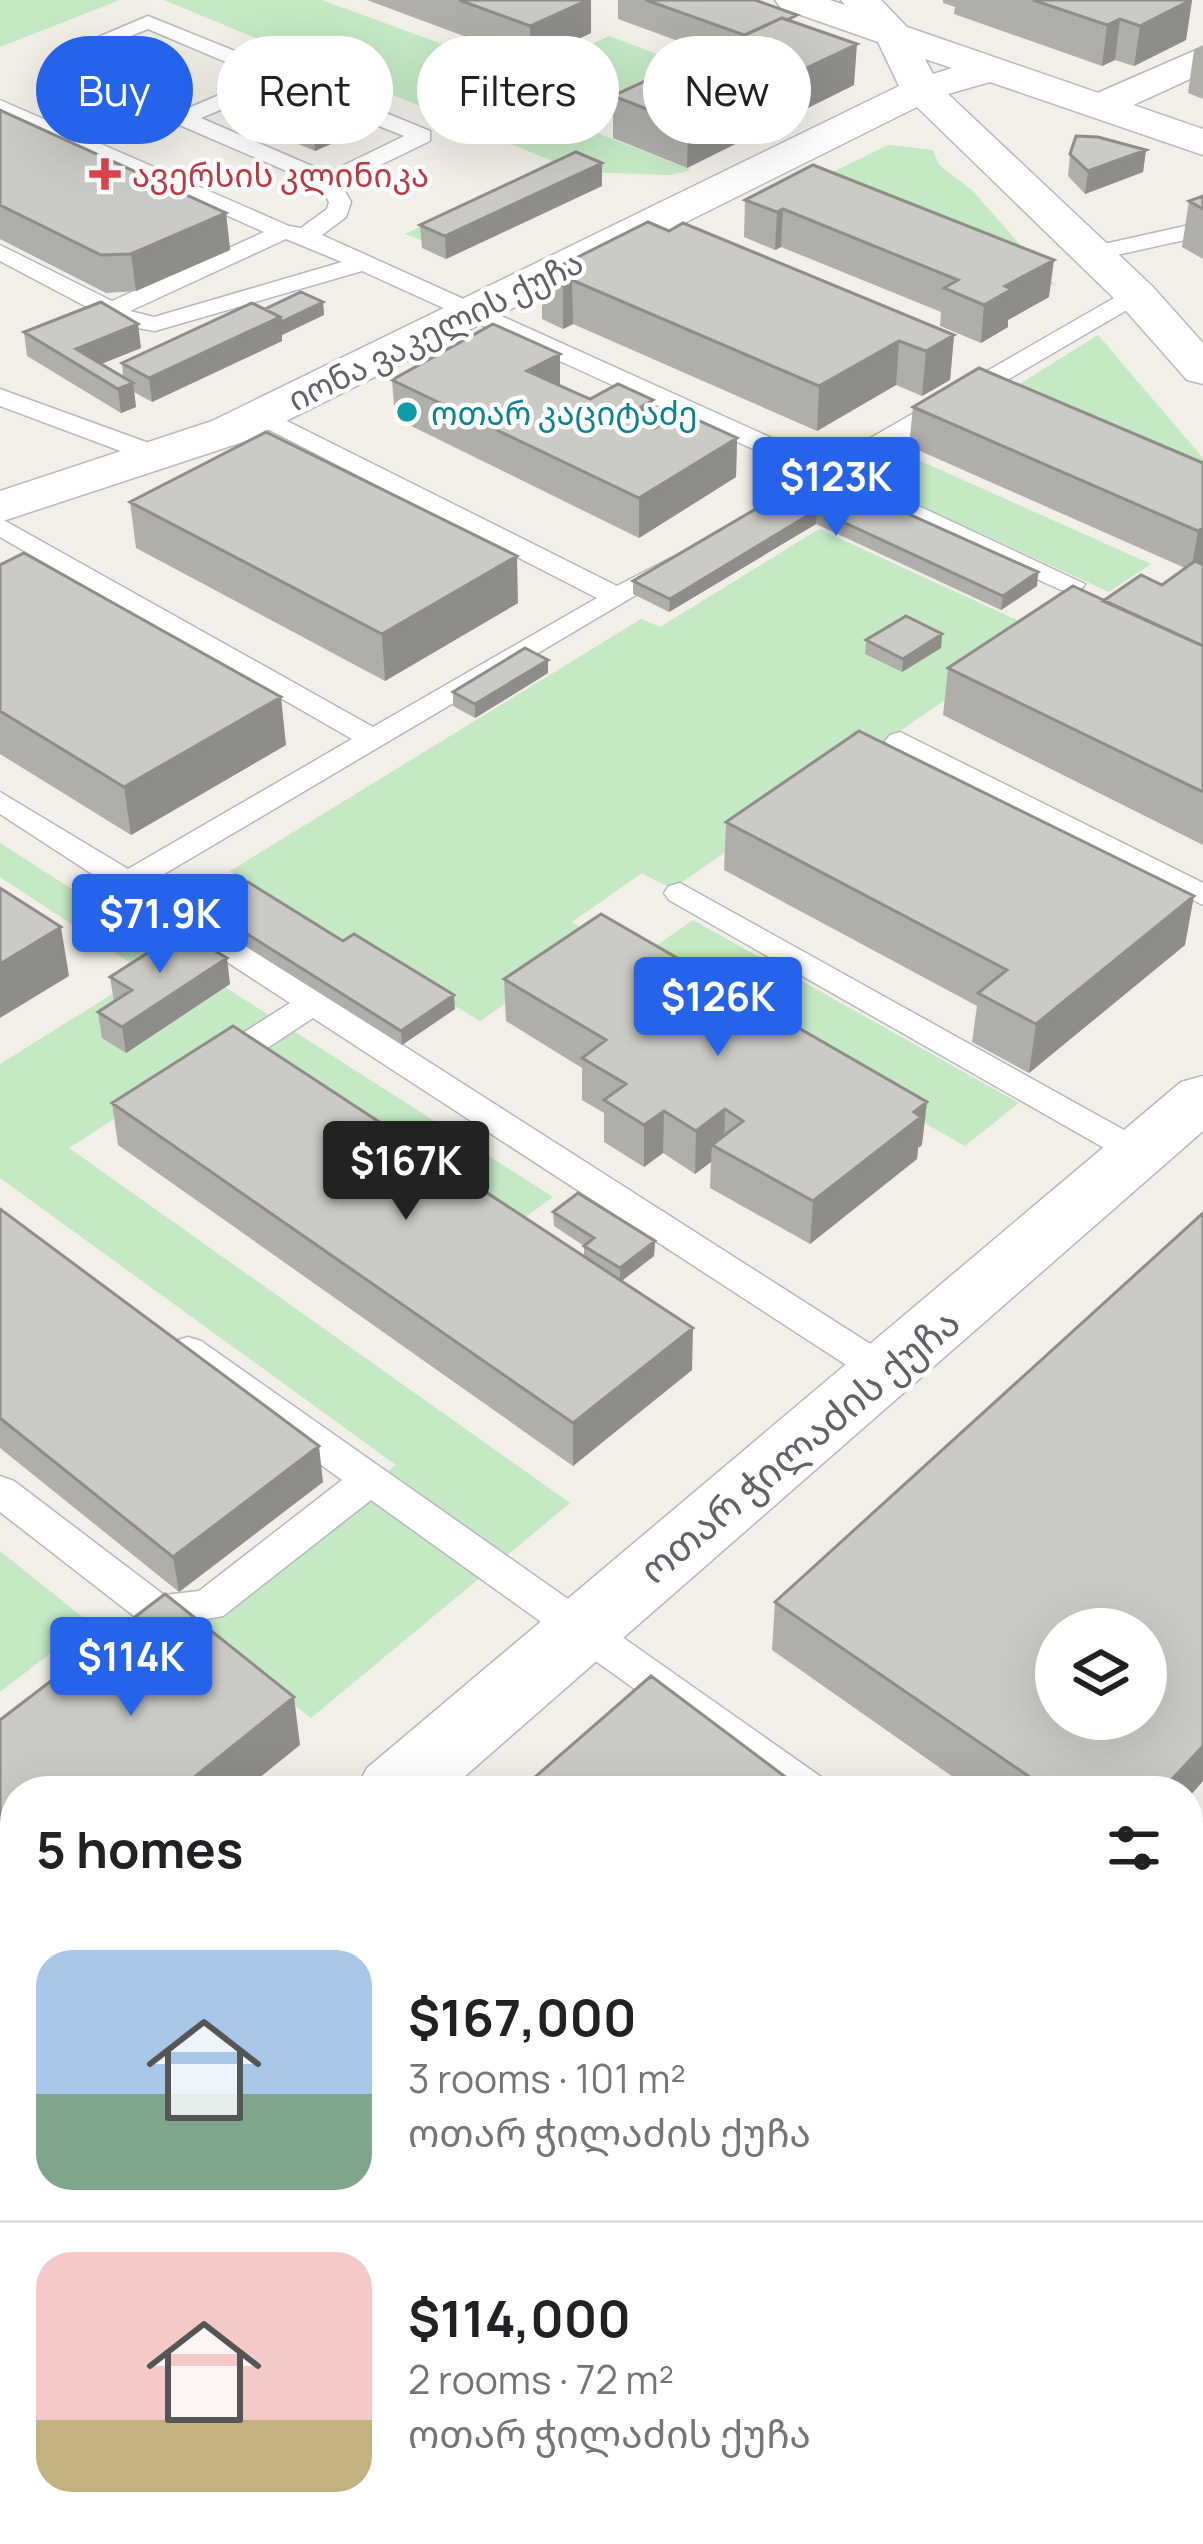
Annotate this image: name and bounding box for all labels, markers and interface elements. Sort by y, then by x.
chip: Buy [36,36,193,144]
chip: Rent [217,36,393,144]
chip: Filters [417,36,619,144]
chip: New [643,36,811,144]
place label: ავერსის კლინიკა [132,152,429,197]
marker: ავერსის კლინიკა [89,158,121,190]
street label: იონა ვაკელის ქუჩა [280,239,590,421]
place label: ოთარ კაციტაძე [431,390,698,435]
marker: ოთარ კაციტაძე [394,399,420,425]
pin: $123K [752,437,920,539]
text: $123K [780,449,892,503]
pin: $71.9K [62,874,258,976]
text: $71.9K [99,886,221,940]
pin: $126K [634,957,802,1059]
text: $126K [661,969,775,1023]
pin: $167K [322,1121,490,1223]
text: $167K [350,1133,462,1187]
street label: ოთარ ჭილაძის ქუჩა [627,1295,971,1595]
map controls [1035,1608,1167,1740]
button: layers [1035,1608,1167,1740]
pin: $114K [47,1617,215,1719]
text: $114K [77,1629,185,1683]
text: 5 homes [36,1814,243,1883]
icon: filters [1101,1815,1167,1881]
text: $167,000 [408,1982,637,2051]
icon: home [132,1998,276,2142]
text: 3 rooms · 101 m² [408,2051,686,2105]
text: ოთარ ჭილაძის ქუჩა [408,2105,811,2159]
text: $114,000 [408,2283,631,2352]
icon: home [132,2300,276,2444]
text: 2 rooms · 72 m² [408,2352,674,2406]
text: ოთარ ჭილაძის ქუჩა [408,2406,811,2460]

